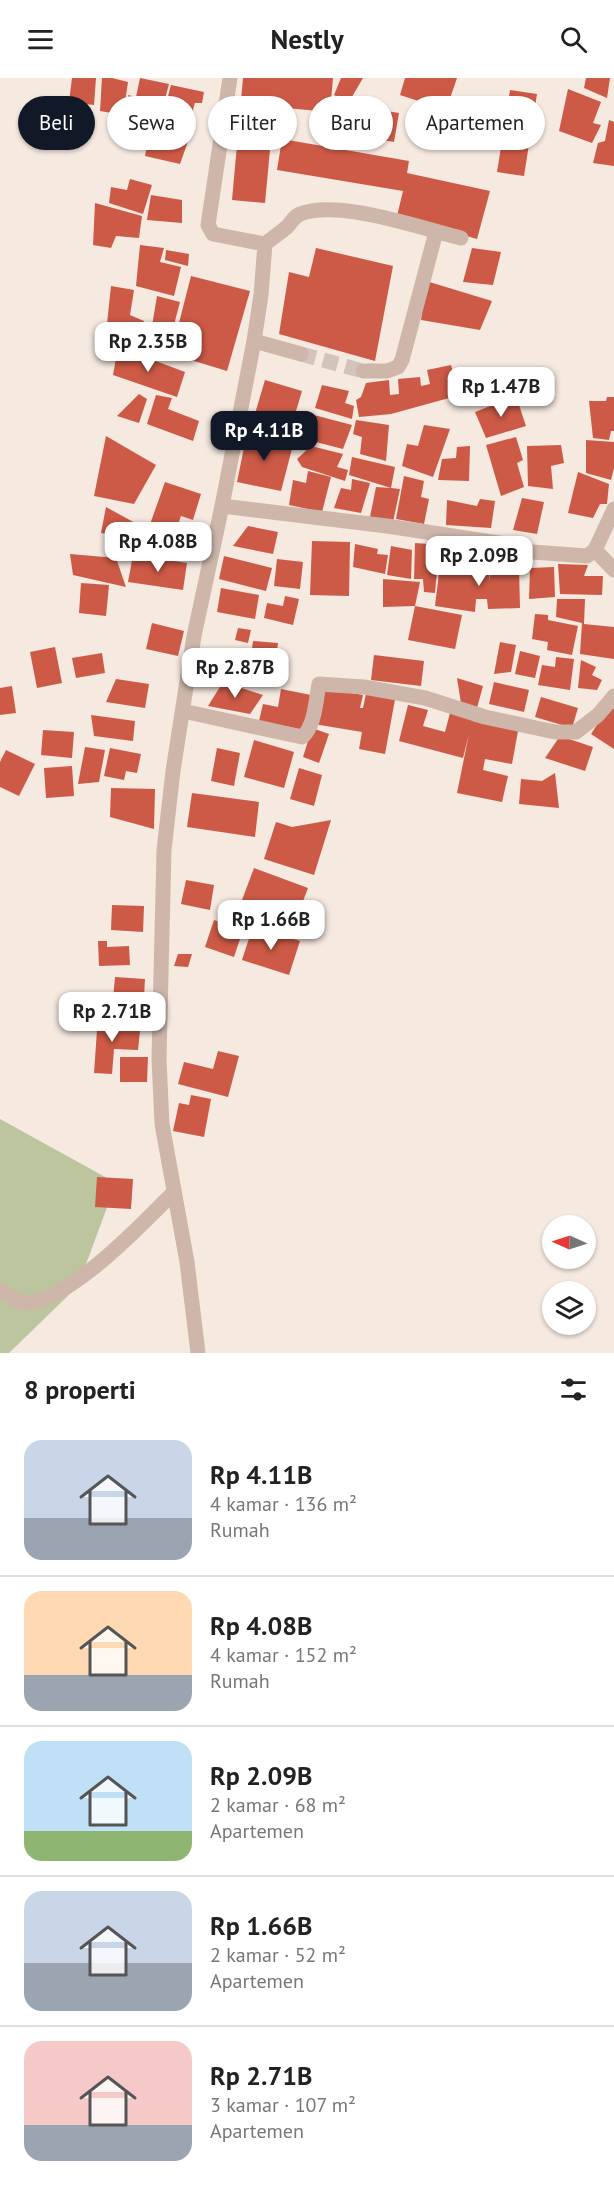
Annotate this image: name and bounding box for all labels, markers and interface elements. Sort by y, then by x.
text: Nestly [270,22,344,56]
icon: menu [24,23,57,56]
icon: search [557,23,590,56]
chip: Beli [18,96,95,150]
chip: Sewa [107,96,196,150]
chip: Filter [208,96,297,150]
chip: Baru [309,96,393,150]
chip: Apartemen [405,96,545,150]
pin: Rp 2.35B [86,322,210,373]
text: Rp 2.35B [109,328,187,354]
pin: Rp 1.47B [439,367,563,418]
text: Rp 1.47B [462,373,540,399]
pin: Rp 4.11B [202,411,326,462]
text: Rp 4.11B [225,417,303,443]
pin: Rp 4.08B [96,522,220,573]
text: Rp 4.08B [119,528,197,554]
pin: Rp 2.09B [417,536,541,587]
text: Rp 2.09B [440,542,518,568]
pin: Rp 2.87B [173,648,297,699]
text: Rp 2.87B [196,654,274,680]
pin: Rp 1.66B [209,900,333,951]
text: Rp 1.66B [232,906,310,932]
pin: Rp 2.71B [50,992,174,1043]
text: Rp 2.71B [73,998,151,1024]
north arrow [542,1215,596,1269]
map controls [542,1215,596,1335]
button: layers [542,1281,596,1335]
text: 8 properti [24,1373,136,1406]
icon: filters [557,1373,590,1406]
text: Rp 4.11B [210,1458,312,1491]
icon: home [72,1464,144,1536]
text: 4 kamar · 136 m² [210,1491,357,1517]
text: Rumah [210,1517,270,1543]
text: Rp 4.08B [210,1609,312,1642]
icon: home [72,1615,144,1687]
text: 4 kamar · 152 m² [210,1642,357,1668]
text: Rumah [210,1668,270,1694]
text: Rp 2.09B [210,1759,312,1792]
icon: home [72,1765,144,1837]
text: 2 kamar · 68 m² [210,1792,346,1818]
text: Apartemen [210,1818,304,1844]
text: Rp 1.66B [210,1909,312,1942]
icon: home [72,1915,144,1987]
text: 2 kamar · 52 m² [210,1942,346,1968]
text: Apartemen [210,1968,304,1994]
text: Rp 2.71B [210,2059,312,2092]
icon: home [72,2065,144,2137]
text: 3 kamar · 107 m² [210,2092,356,2118]
text: Apartemen [210,2118,304,2144]

